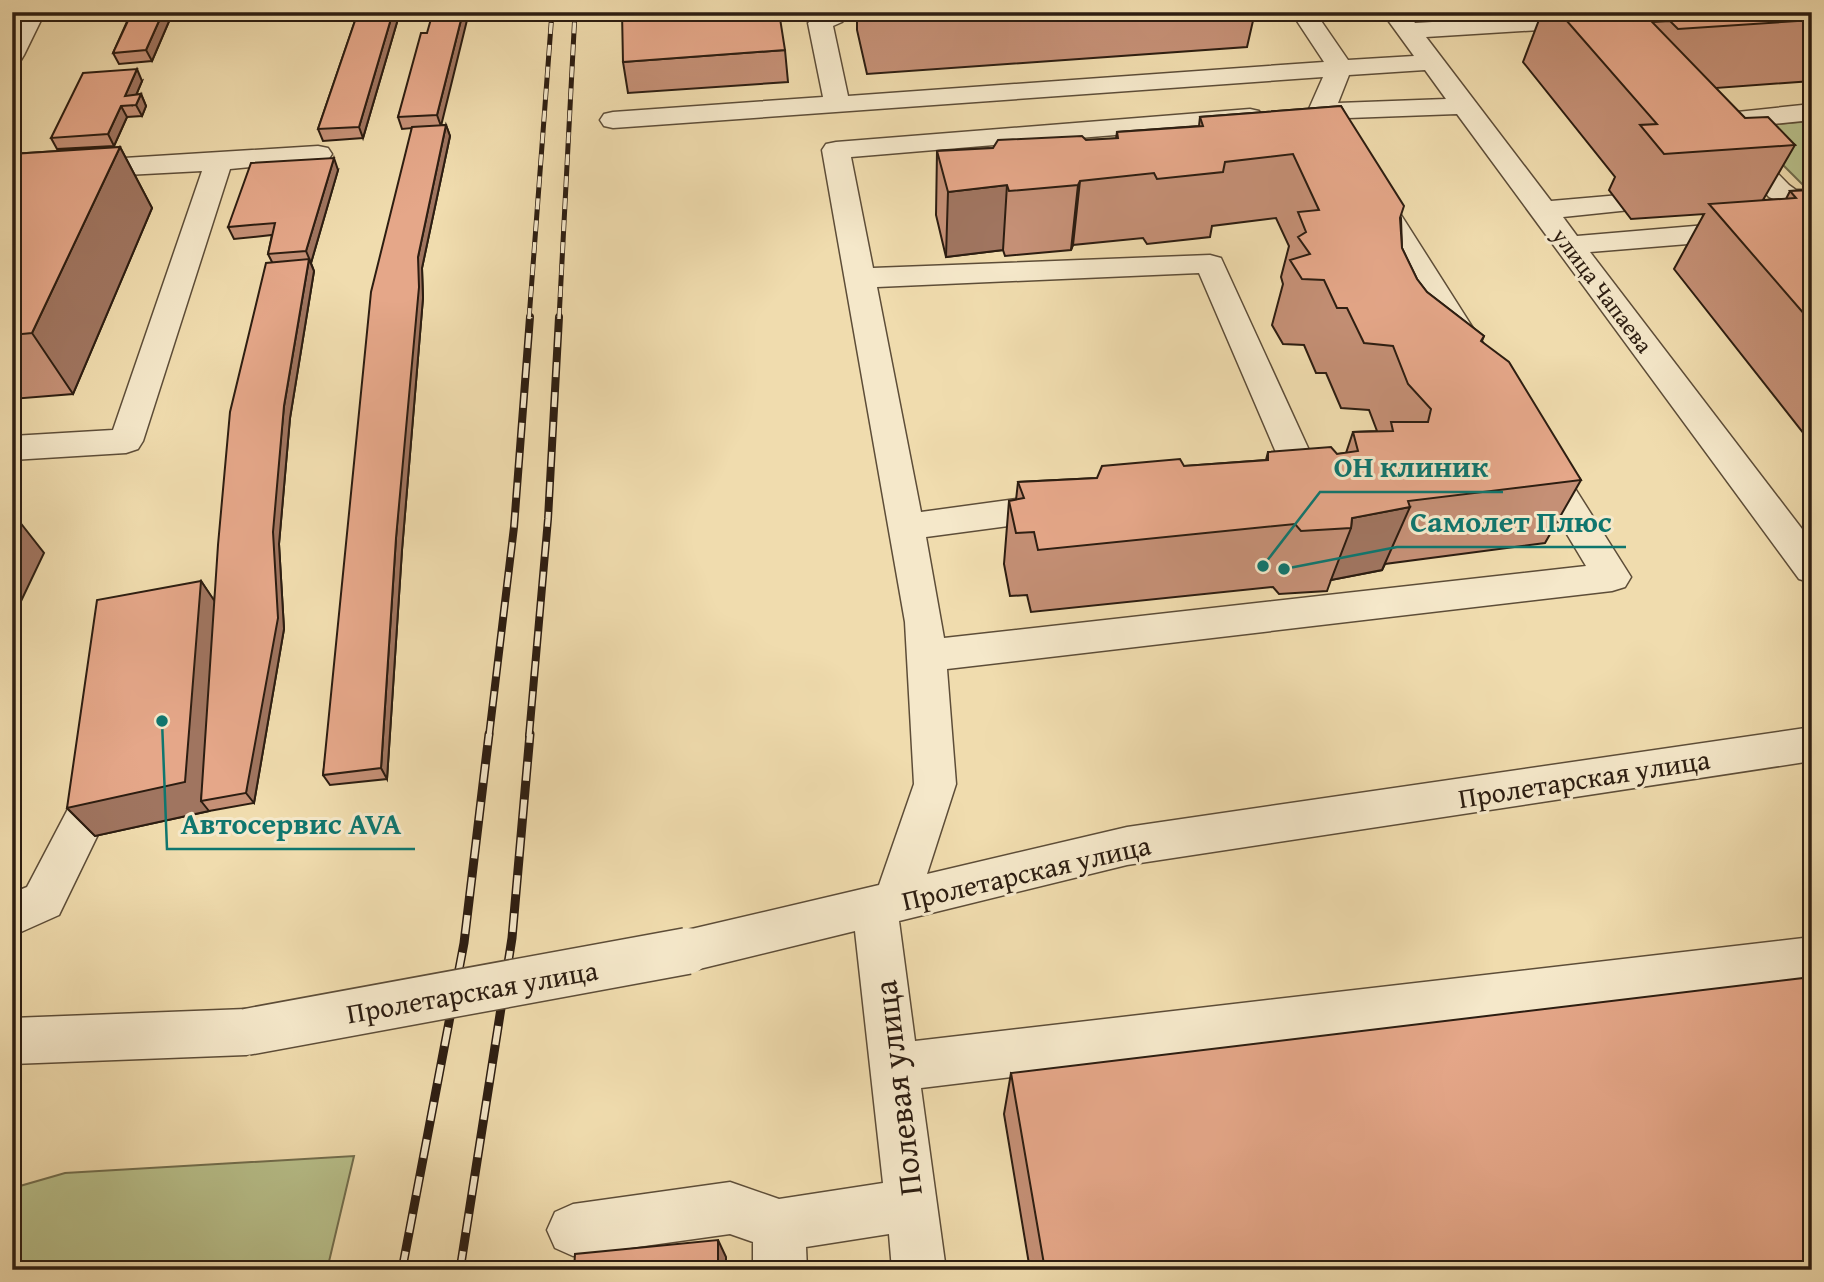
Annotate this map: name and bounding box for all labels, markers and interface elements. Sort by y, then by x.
street label: улица Чапаева [1544,220,1661,359]
callout: ОН клиник [1320,441,1503,492]
text: ОН клиник [1334,444,1489,488]
callout: Самолет Плюс [1397,496,1626,547]
text: Самолет Плюс [1410,499,1612,543]
street label: Пролетарская улица [1455,738,1713,818]
callout: Автосервис AVA [167,798,415,849]
text: Автосервис AVA [181,801,401,845]
street label: Пролетарская улица [898,823,1155,921]
street label: Пролетарская улица [343,949,601,1033]
street label: Полевая улица [860,977,934,1198]

